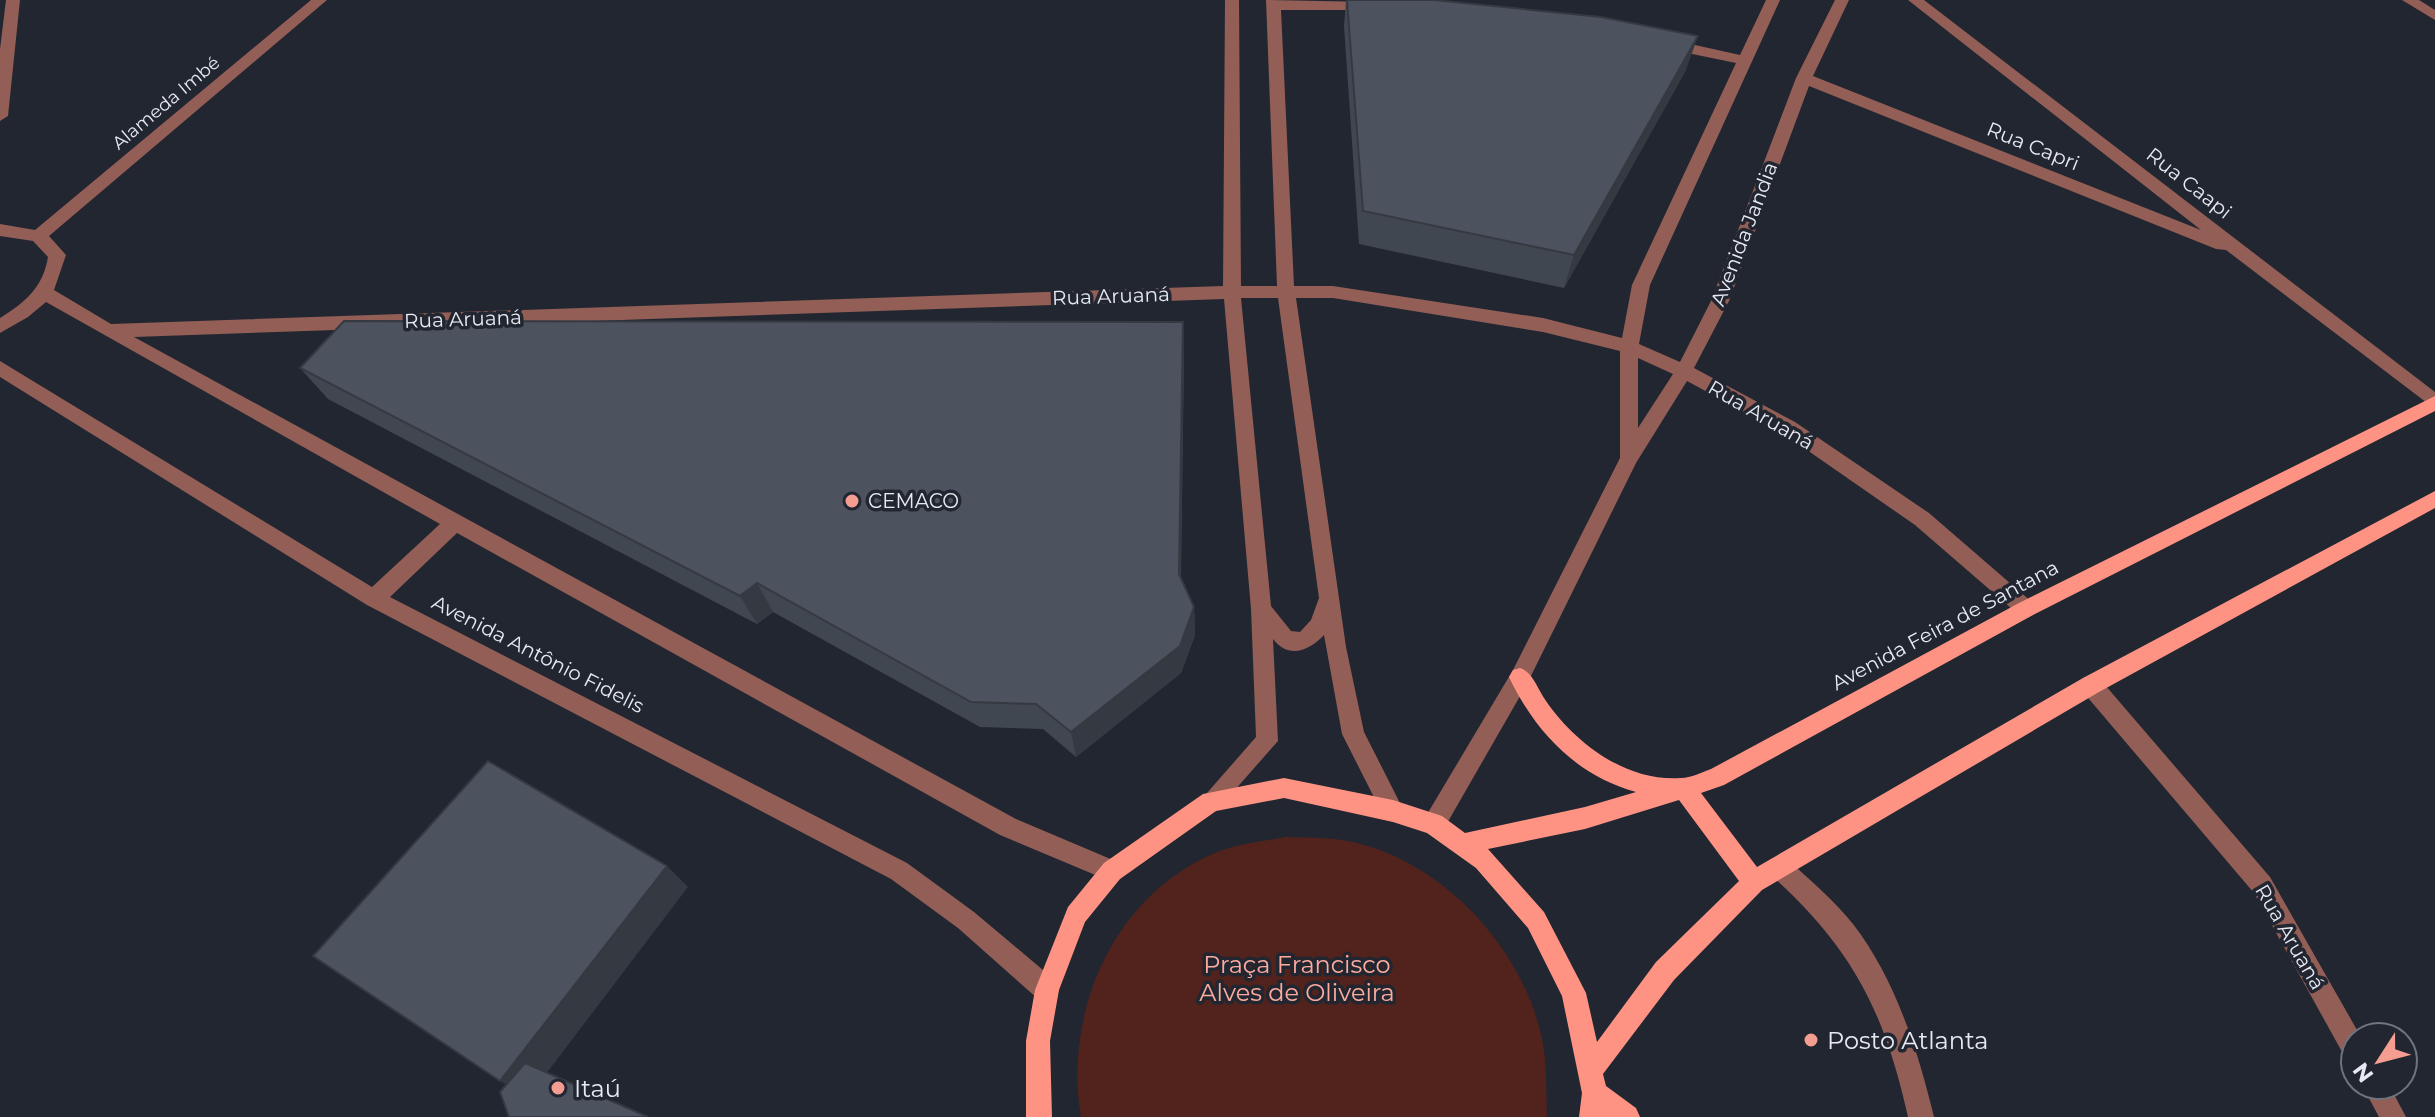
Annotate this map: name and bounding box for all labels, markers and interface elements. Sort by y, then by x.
street label: Alameda Imbé [108,52,224,154]
street label: Rua Capri [1983,117,2083,175]
street label: Rua Caapi [2142,142,2236,224]
street label: Avenida Jandia [1706,159,1782,309]
street label: Rua Aruaná [1052,282,1170,310]
street label: Rua Aruaná [404,305,522,333]
street label: Rua Aruaná [1704,375,1818,455]
place label: CEMACO [868,489,959,513]
marker: CEMACO [843,492,861,510]
street label: Avenida Feira de Santana [1828,555,2062,695]
street label: Avenida Antônio Fidelis [428,590,648,718]
street label: Rua Aruaná [2250,880,2330,994]
park label: Praça Francisco Alves de Oliveira [1199,950,1395,1007]
north arrow [2339,1021,2419,1101]
place label: Posto Atlanta [1827,1026,1988,1055]
marker: Posto Atlanta [1802,1031,1820,1049]
text: N [2347,1057,2379,1088]
place label: Itaú [574,1074,621,1103]
marker: Itaú [549,1079,567,1097]

